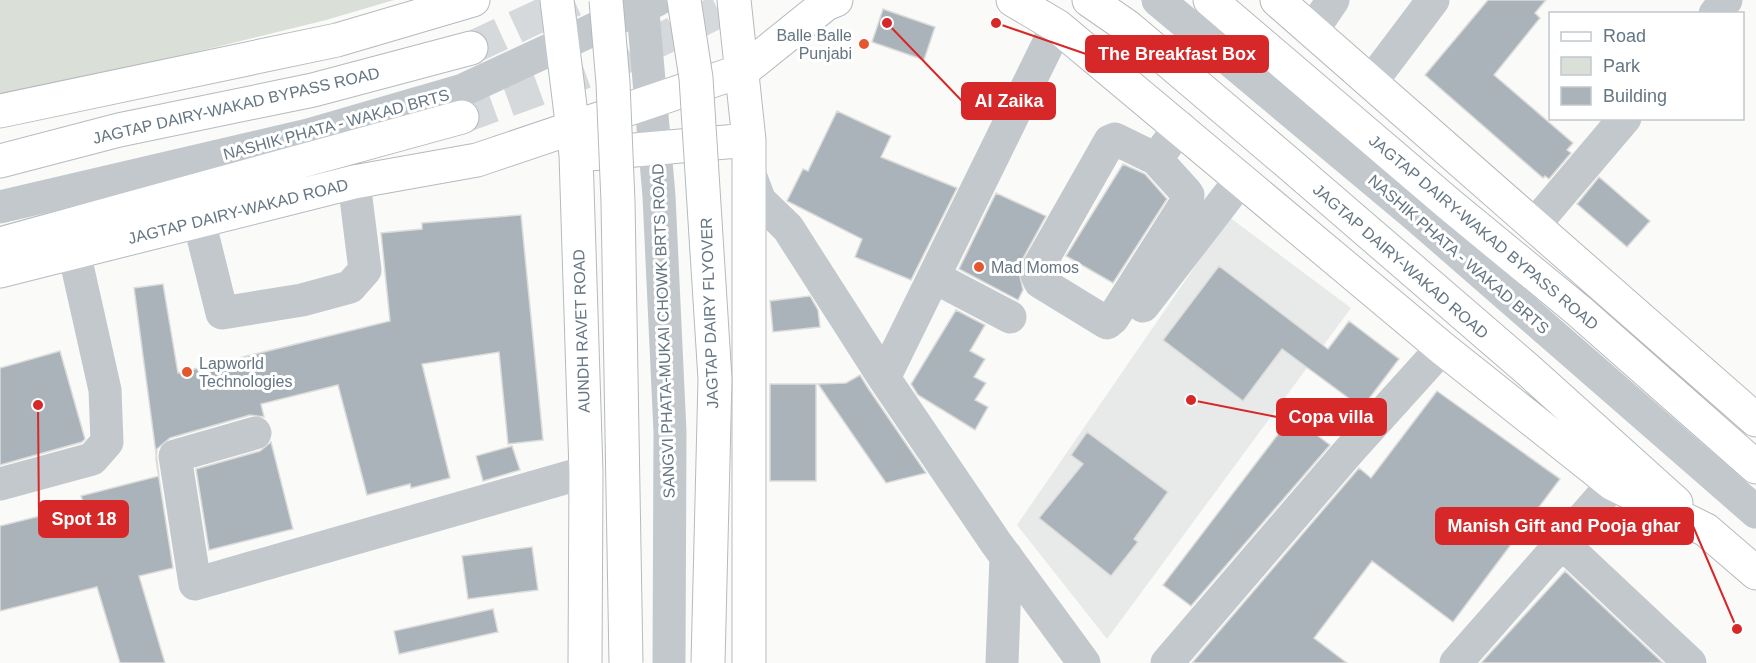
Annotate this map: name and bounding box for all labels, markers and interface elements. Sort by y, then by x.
legend [1549,12,1744,120]
text: Road [1603,26,1646,46]
place label: Balle Balle Punjabi [776,27,852,62]
callout: The Breakfast Box [1086,36,1268,72]
marker: Balle Balle Punjabi [857,37,871,51]
text: The Breakfast Box [1098,44,1256,64]
text: Park [1603,56,1641,76]
street label: JAGTAP DAIRY-WAKAD BYPASS ROAD [91,64,381,147]
callout: Al Zaika [962,83,1055,119]
street label: NASHIK PHATA - WAKAD BRTS [221,86,451,163]
text: Building [1603,86,1667,106]
text: Al Zaika [974,91,1045,111]
street label: JAGTAP DAIRY-WAKAD BYPASS ROAD [1366,131,1602,333]
street label: SANGVI PHATA-MUKAI CHOWK BRTS ROAD [649,163,678,499]
street label: NASHIK PHATA - WAKAD BRTS [1365,171,1552,337]
street label: JAGTAP DAIRY-WAKAD ROAD [126,176,350,247]
street label: JAGTAP DAIRY-WAKAD ROAD [1310,181,1492,342]
street label: JAGTAP DAIRY FLYOVER [698,217,721,409]
street label: AUNDH RAVET ROAD [570,249,593,413]
place label: Mad Momos [991,259,1079,276]
marker: Mad Momos [972,260,986,274]
place label: Lapworld Technologies [199,355,292,390]
marker: Lapworld Technologies [180,365,194,379]
callout: Copa villa [1277,399,1386,435]
text: Copa villa [1288,407,1374,427]
callout: Spot 18 [39,501,128,537]
callout: Manish Gift and Pooja ghar [1436,508,1693,544]
text: Spot 18 [51,509,117,529]
text: Manish Gift and Pooja ghar [1447,516,1681,536]

